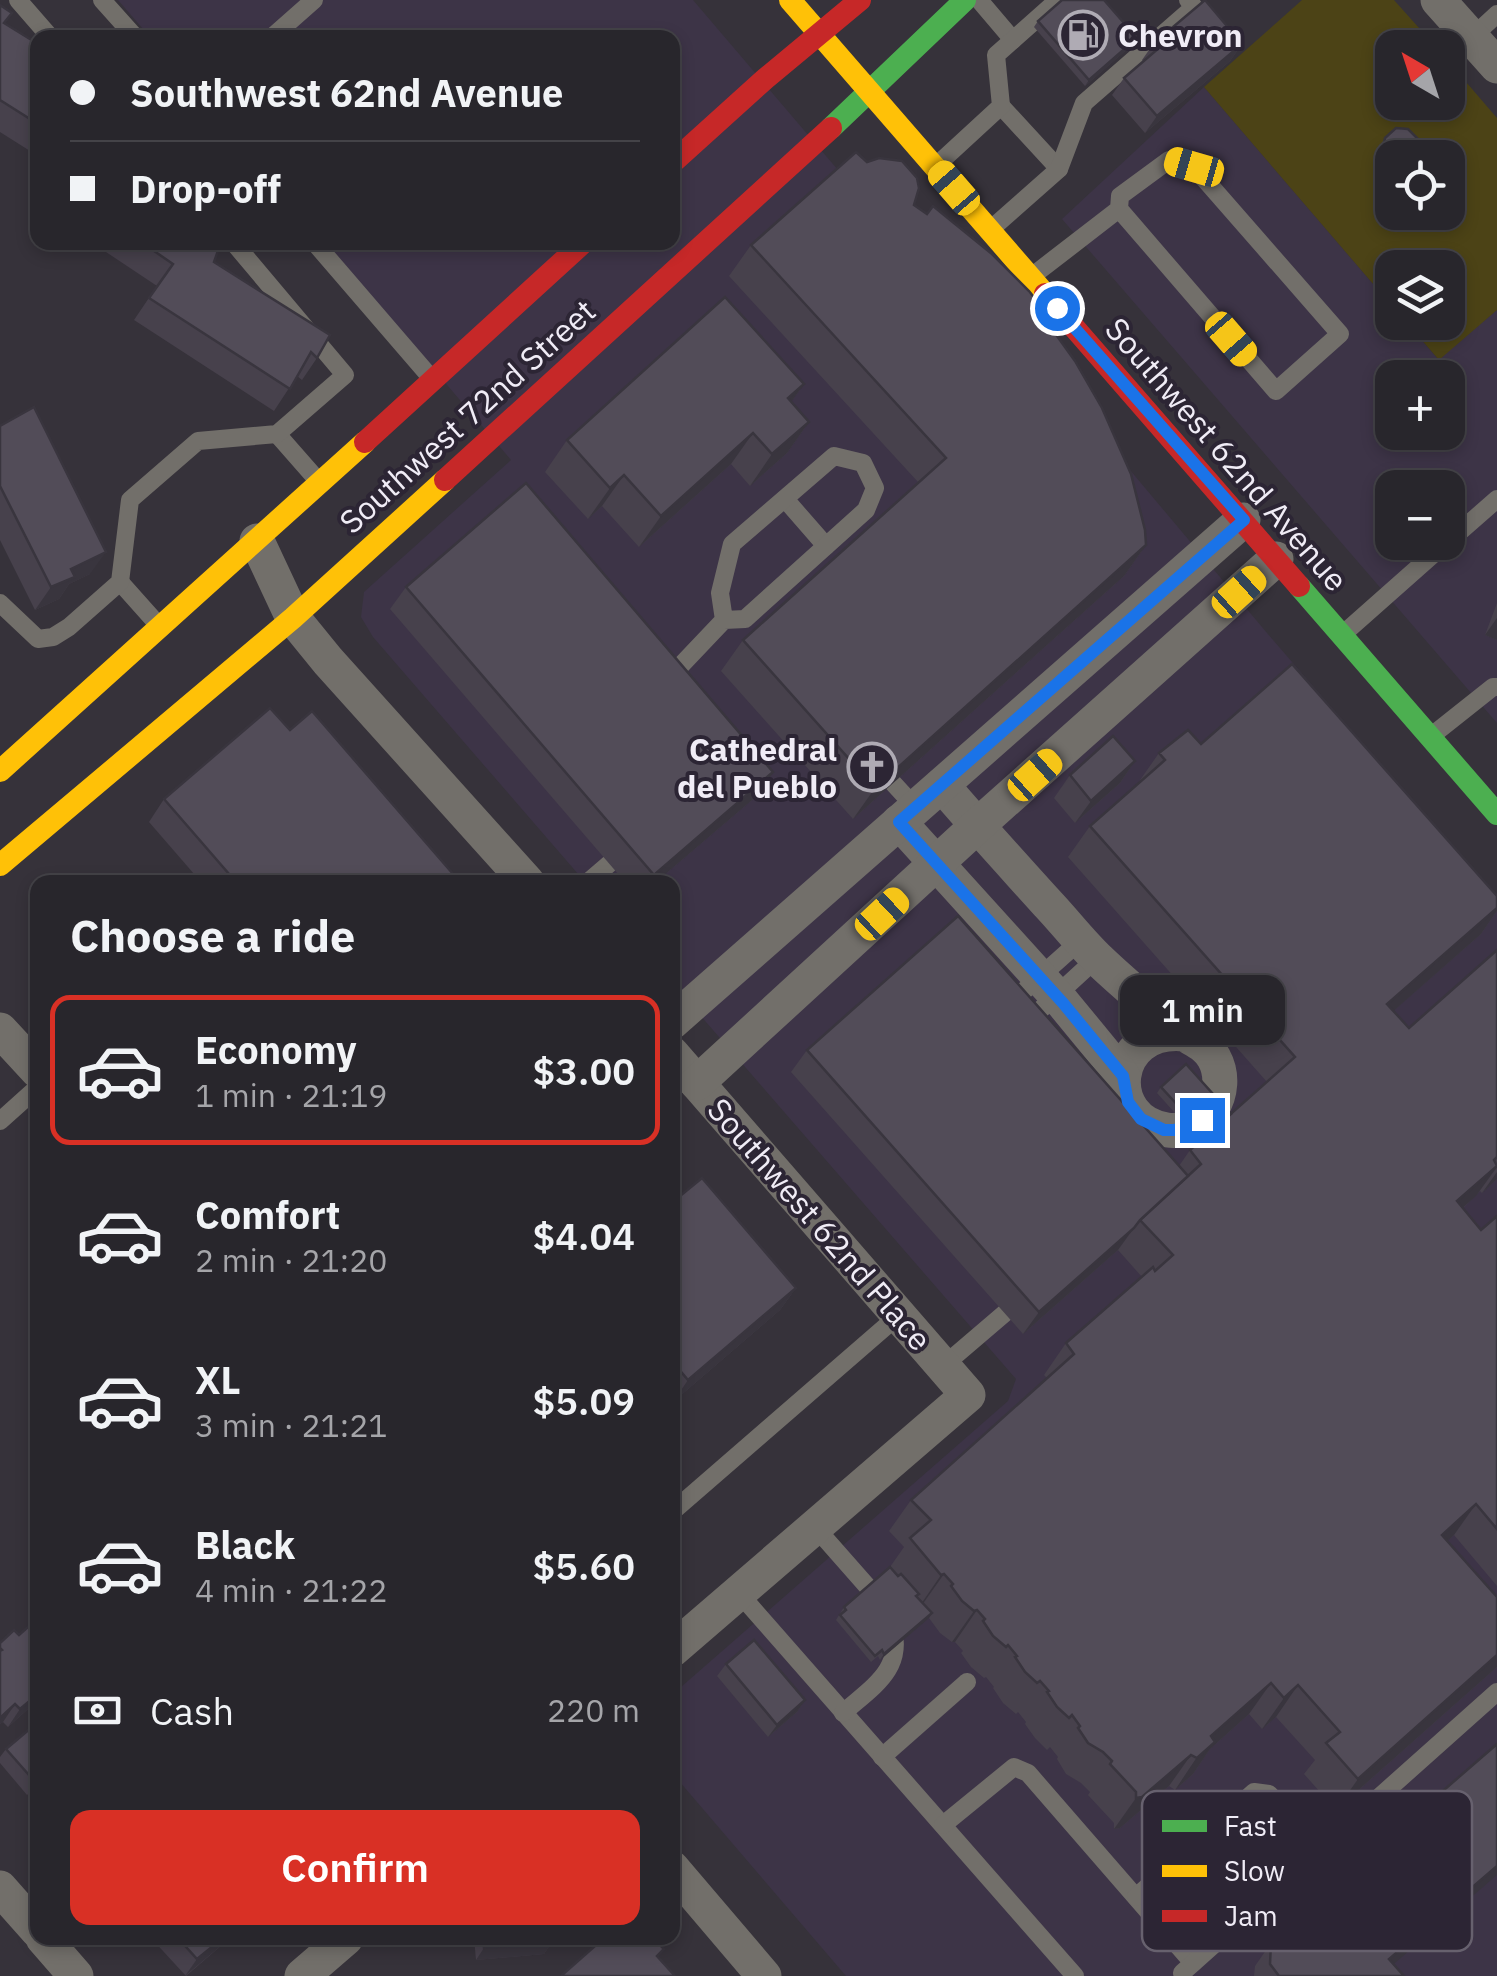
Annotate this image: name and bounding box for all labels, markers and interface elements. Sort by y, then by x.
fuel station icon: Chevron [1057,9,1109,61]
place label: Chevron [1118,14,1243,56]
north arrow [1375,30,1465,120]
map controls [1375,30,1465,560]
text: Southwest 62nd Avenue [130,68,563,117]
button: locate [1375,140,1465,230]
car [1161,144,1227,190]
car [923,156,985,220]
text: Drop-off [130,164,281,213]
button: layers [1375,250,1465,340]
route start [1035,286,1080,331]
street label: Southwest 72nd Street [330,290,604,542]
car [1200,307,1262,371]
street label: Southwest 62nd Avenue [1096,308,1358,600]
button: + [1375,360,1465,450]
button: − [1375,470,1465,560]
car [1207,561,1271,623]
place label: Cathedral del Pueblo [677,728,837,807]
church icon: Cathedral del Pueblo [846,741,898,793]
car [1003,744,1067,806]
car [850,883,914,945]
text: Choose a ride [70,906,355,964]
callout: 1 min [1120,975,1284,1045]
text: 1 min [1161,989,1244,1031]
icon: car [75,1025,165,1115]
text: Economy [195,1025,357,1074]
text: $3.00 [532,1046,635,1095]
text: 1 min · 21:19 [195,1074,388,1116]
street label: Southwest 62nd Place [699,1089,941,1359]
route end [1180,1098,1225,1143]
icon: car [75,1190,165,1280]
text: Comfort [195,1190,340,1239]
text: $4.04 [532,1211,635,1260]
text: 2 min · 21:20 [195,1239,388,1281]
icon: car [75,1355,165,1445]
text: XL [195,1355,241,1404]
text: $5.09 [532,1376,635,1425]
text: 3 min · 21:21 [195,1404,388,1446]
icon: car [75,1520,165,1610]
text: Black [195,1520,295,1569]
text: $5.60 [532,1541,635,1590]
text: 4 min · 21:22 [195,1569,388,1611]
icon: cash [70,1683,125,1738]
text: Cash [150,1686,234,1735]
text: 220 m [547,1689,640,1731]
legend [1142,1791,1472,1951]
text: Fast [1224,1807,1277,1844]
button: Confirm [70,1810,640,1925]
text: Slow [1224,1852,1285,1889]
text: Jam [1224,1897,1278,1934]

